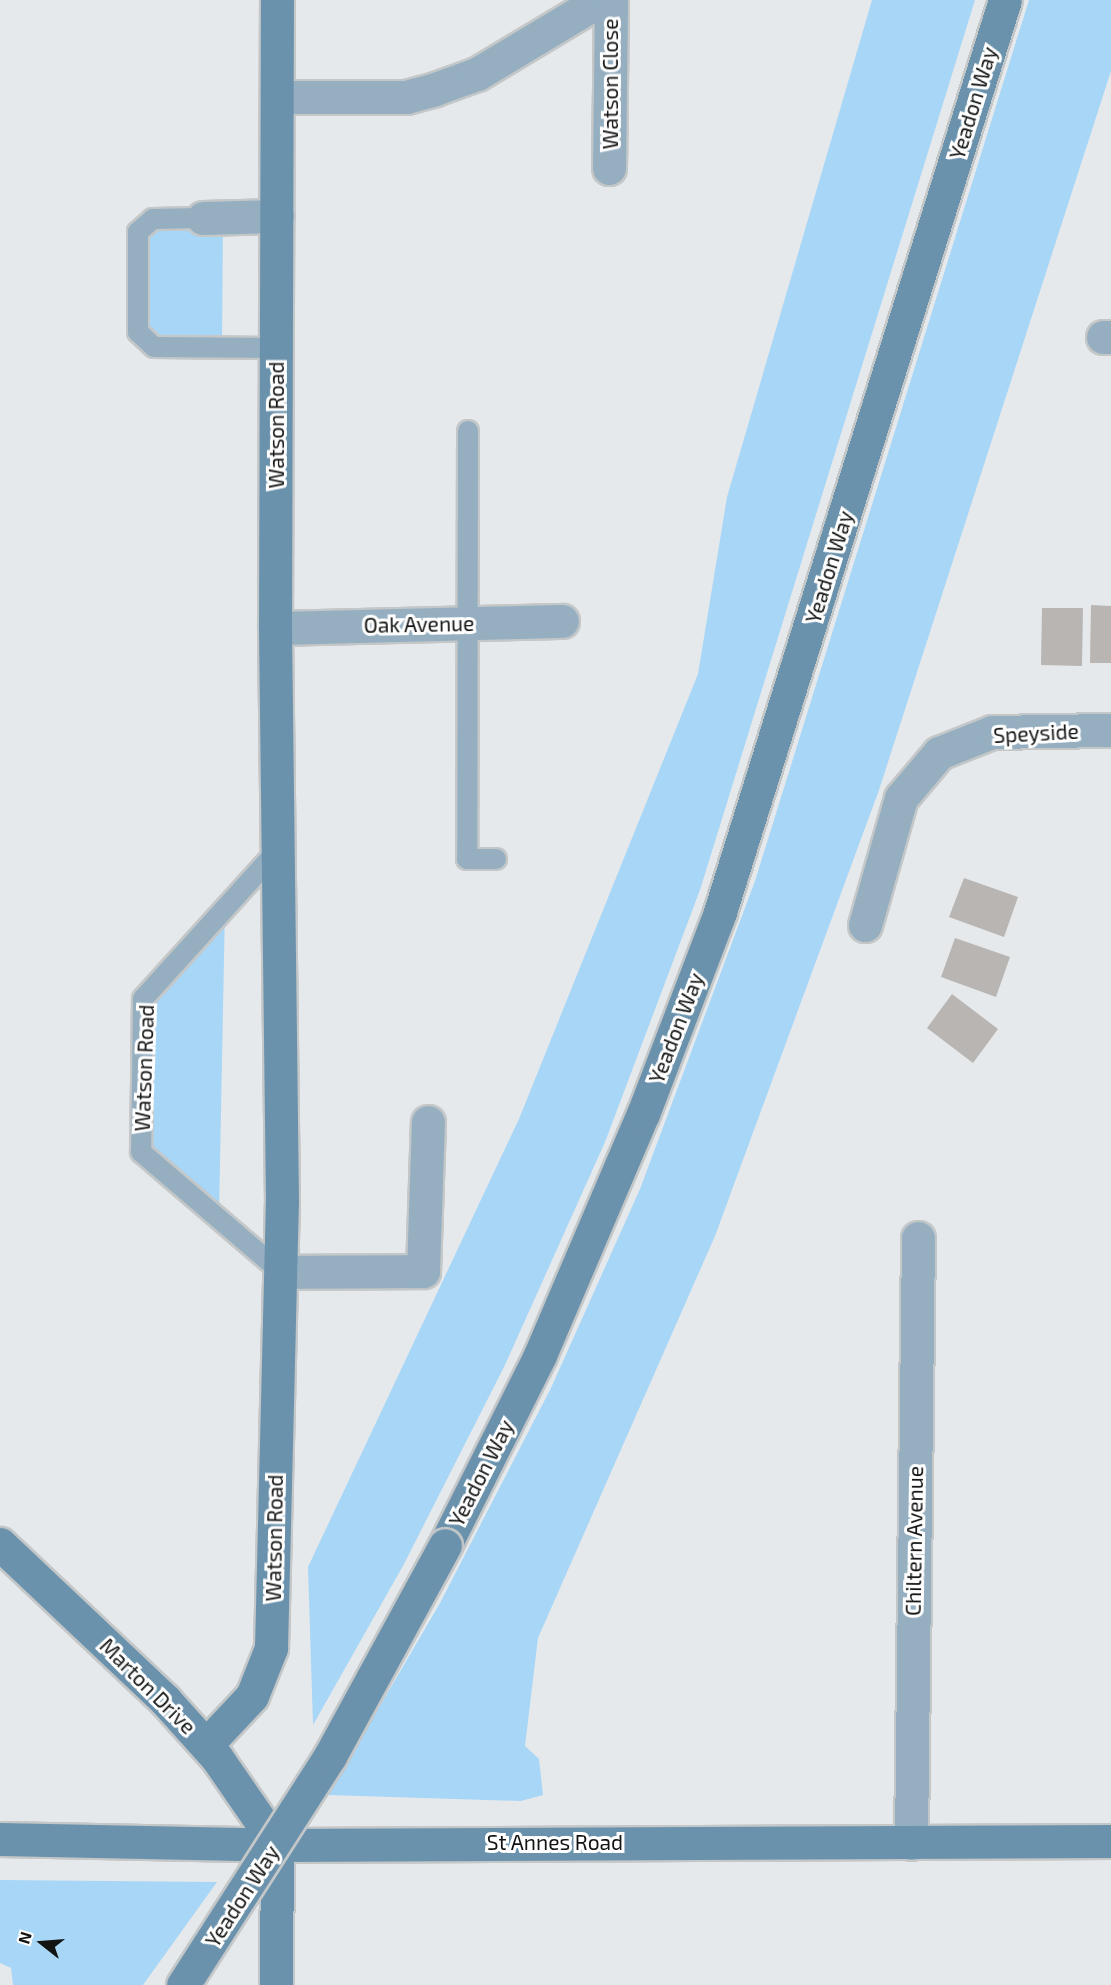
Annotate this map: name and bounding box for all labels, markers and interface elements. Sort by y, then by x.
street label: Watson Close [597,19,623,149]
street label: Yeadon Way [944,44,1002,162]
street label: Watson Road [263,361,289,489]
street label: Yeadon Way [800,508,858,626]
street label: Oak Avenue [363,610,475,638]
street label: Speyside [993,718,1079,748]
street label: Yeadon Way [643,969,709,1087]
street label: Watson Road [129,1004,159,1132]
street label: Yeadon Way [443,1415,519,1531]
street label: Chiltern Avenue [900,1466,928,1616]
street label: Watson Road [260,1474,288,1602]
street label: Marton Drive [95,1633,201,1739]
street label: St Annes Road [487,1829,623,1855]
street label: Yeadon Way [200,1840,284,1952]
north arrow [12,1913,72,1973]
text: N [14,1929,35,1946]

